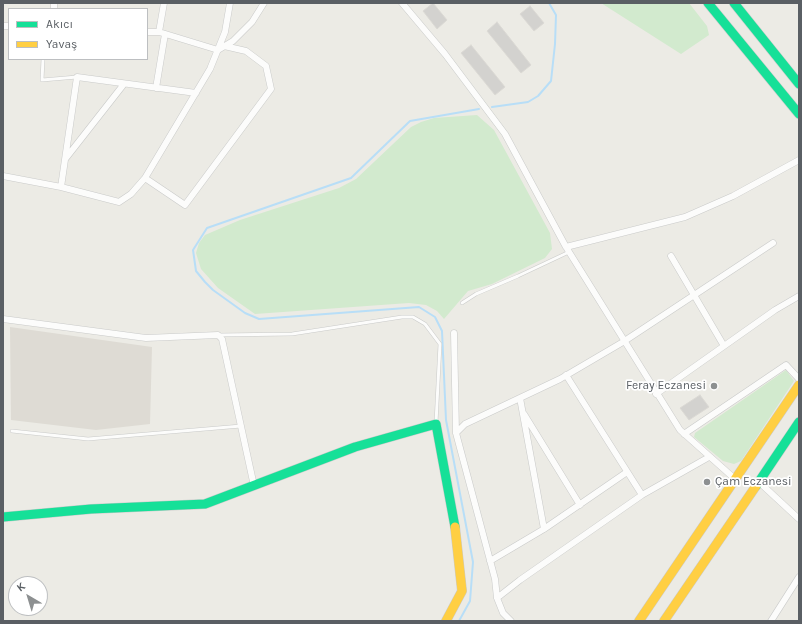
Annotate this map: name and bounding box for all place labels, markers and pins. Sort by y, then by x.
place label: Feray Eczanesi [626,379,706,393]
marker: Feray Eczanesi [709,381,719,391]
place label: Çam Eczanesi [715,475,792,489]
marker: Çam Eczanesi [702,477,712,487]

